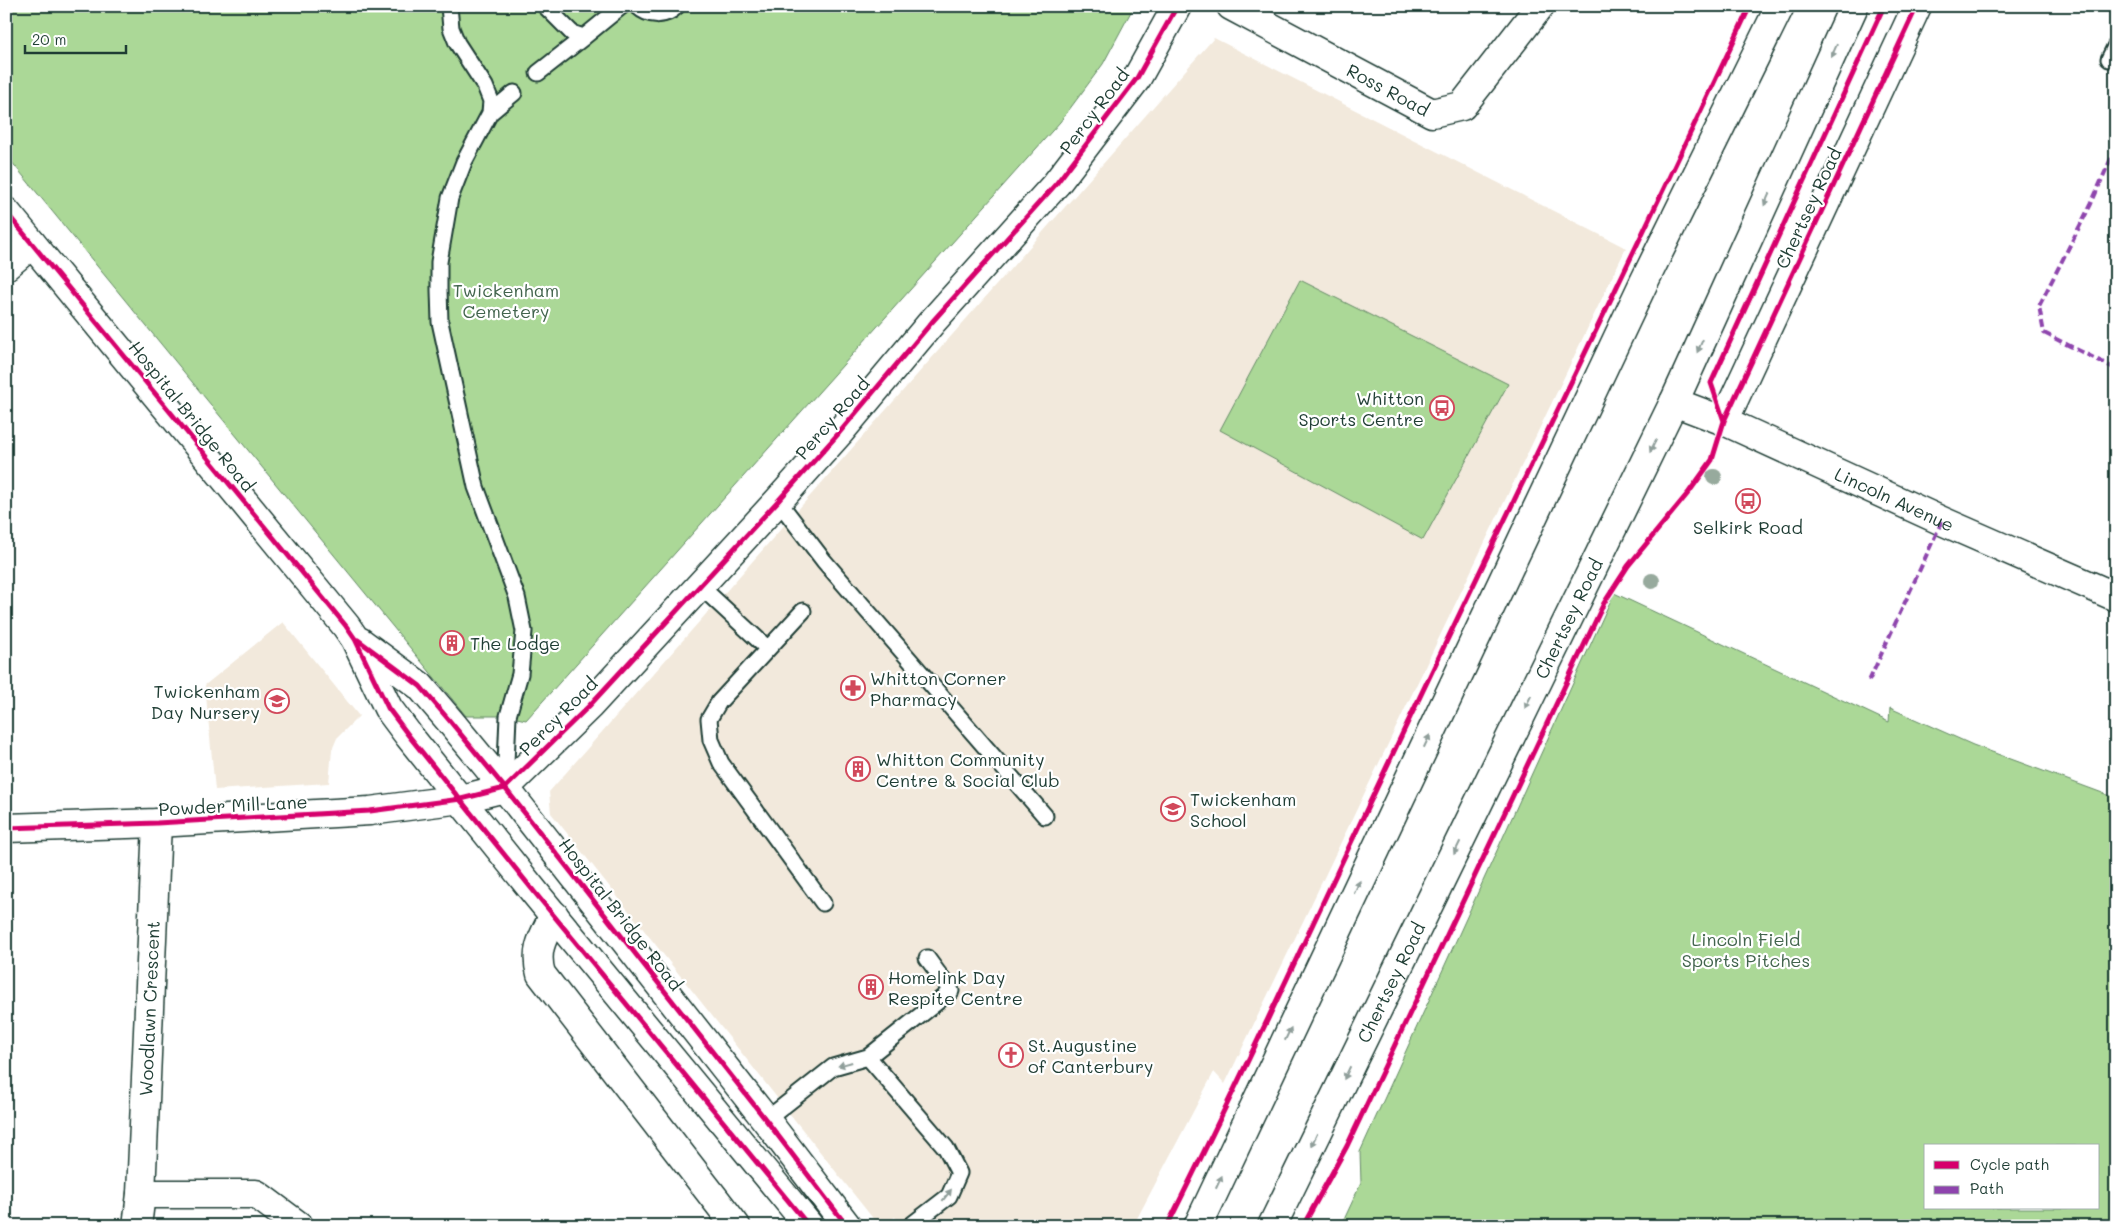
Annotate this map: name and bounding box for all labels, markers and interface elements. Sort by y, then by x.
scale bar [25,22,126,54]
text: 20 m [32,29,66,49]
one-way arrow [1830,44,1838,58]
street label: Ross Road [1343,58,1434,121]
street label: Percy Road [1054,63,1134,159]
street label: Chertsey Road [1769,144,1847,272]
one-way arrow [1763,192,1771,206]
park label: Twickenham Cemetery [453,278,559,323]
street label: Hospital Bridge Road [124,336,260,496]
one-way arrow [1695,339,1704,354]
street label: Percy Road [790,372,874,464]
place label: Whitton Sports Centre [1299,386,1424,431]
bus stop icon: Whitton Sports Centre [1429,395,1455,421]
one-way arrow [1649,439,1657,453]
street label: Lincoln Avenue [1831,461,1958,537]
bus stop icon: Selkirk Road [1735,488,1761,514]
place label: Selkirk Road [1693,515,1803,539]
street label: Chertsey Road [1529,554,1608,683]
building icon: The Lodge [439,630,465,656]
place label: The Lodge [470,631,560,655]
place label: Whitton Corner Pharmacy [870,666,1006,711]
street label: Percy Road [514,672,602,760]
pharmacy icon: Whitton Corner Pharmacy [840,675,866,701]
place label: Twickenham Day Nursery [151,679,260,724]
school or university icon: Twickenham Day Nursery [264,688,290,714]
one-way arrow [1524,695,1532,709]
one-way arrow [1423,734,1431,748]
place label: Whitton Community Centre & Social Club [876,747,1060,792]
building icon: Whitton Community Centre & Social Club [845,756,871,782]
place label: Twickenham School [1190,787,1296,832]
street label: Powder Mill Lane [158,789,308,821]
school or university icon: Twickenham School [1160,796,1186,822]
street label: Hospital Bridge Road [554,833,688,995]
one-way arrow [1453,841,1461,855]
one-way arrow [1353,880,1362,895]
street label: Chertsey Road [1351,918,1430,1047]
street label: Woodlawn Crescent [133,920,165,1097]
park label: Lincoln Field Sports Pitches [1682,927,1810,972]
place label: Homelink Day Respite Centre [888,965,1023,1010]
building icon: Homelink Day Respite Centre [858,974,884,1000]
one-way arrow [1284,1027,1292,1041]
place label: St.Augustine of Canterbury [1028,1033,1153,1078]
church icon: St.Augustine of Canterbury [998,1042,1024,1068]
one-way arrow [837,1060,852,1068]
one-way arrow [1343,1066,1351,1080]
one-way arrow [1310,1133,1318,1147]
legend [1924,1144,2100,1210]
text: Cycle path [1970,1154,2049,1174]
one-way arrow [1215,1174,1223,1189]
text: Path [1970,1178,2004,1198]
one-way arrow [942,1188,953,1201]

